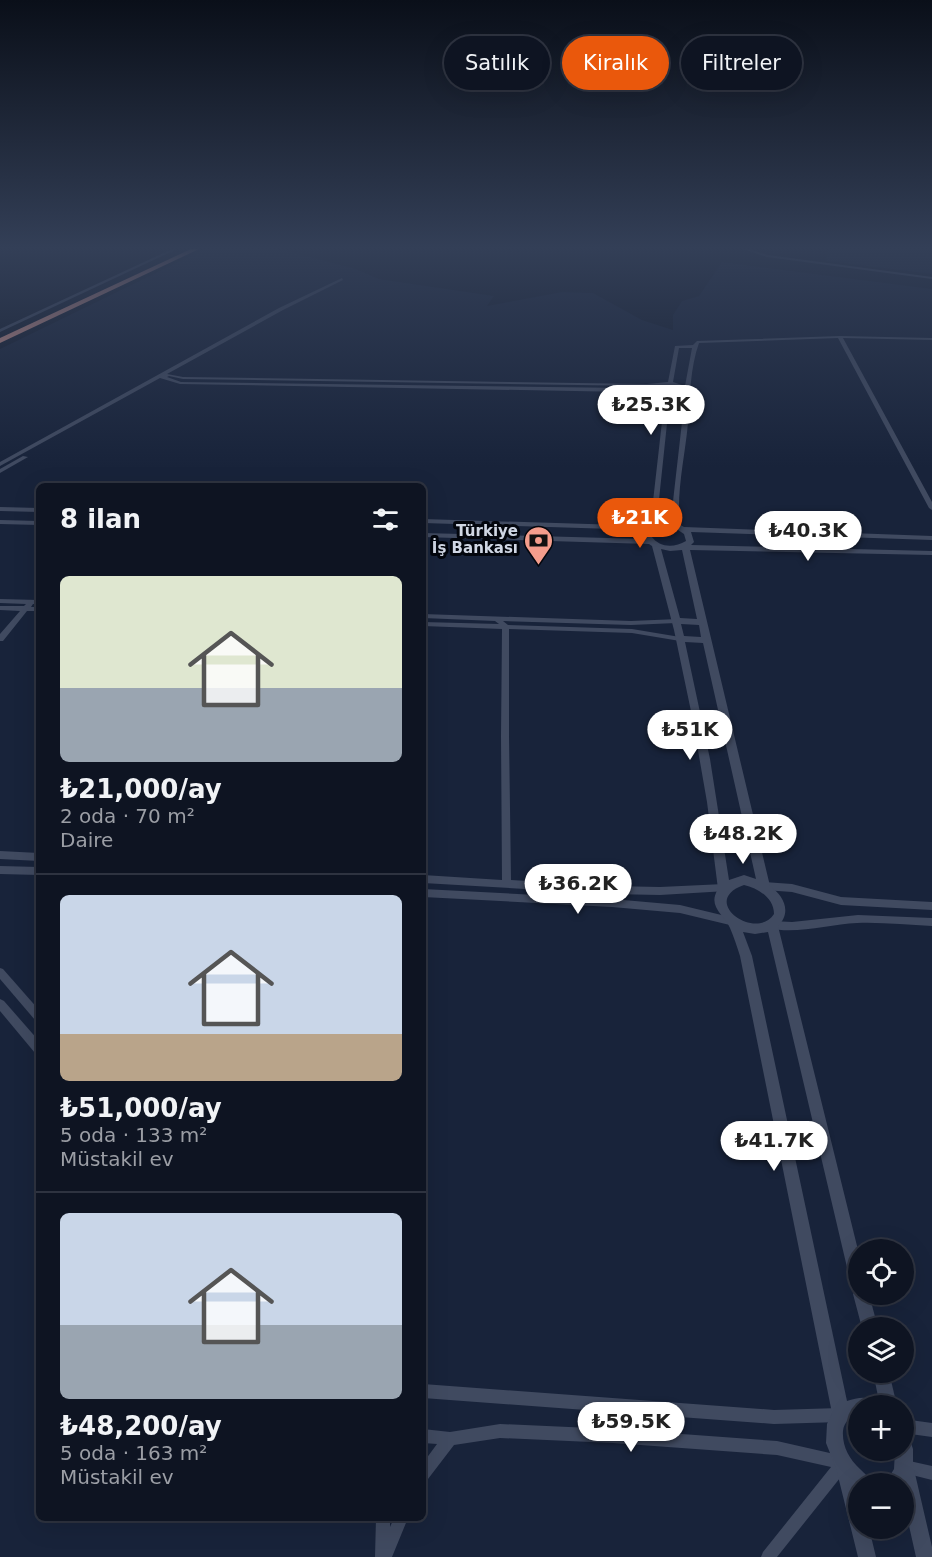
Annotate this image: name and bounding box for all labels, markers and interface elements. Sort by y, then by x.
chip: Satılık [444,36,550,90]
chip: Kiralık [562,36,669,90]
chip: Filtreler [681,36,802,90]
pin: ₺25.3K [602,385,700,436]
text: ₺25.3K [612,392,690,416]
pin: ₺21K [604,498,676,549]
icon: filters [369,503,402,536]
text: 8 ilan [60,504,141,534]
text: ₺21K [611,505,669,529]
pin: ₺40.3K [759,511,857,562]
text: ₺40.3K [769,518,847,542]
place label: Türkiye İş Bankası [432,522,518,557]
bank icon: Türkiye İş Bankası [523,524,555,566]
icon: home [177,615,285,723]
pin: ₺51K [654,710,726,761]
text: ₺51K [661,717,719,741]
text: ₺21,000/ay [60,774,222,804]
text: 2 oda · 70 m² [60,804,195,828]
pin: ₺48.2K [694,814,792,865]
text: ₺48.2K [704,821,782,845]
text: Daire [60,828,113,852]
pin: ₺36.2K [529,864,627,915]
text: ₺36.2K [539,871,617,895]
icon: home [177,934,285,1042]
text: ₺51,000/ay [60,1093,222,1123]
pin: ₺41.7K [725,1121,823,1172]
text: 5 oda · 133 m² [60,1123,207,1147]
text: ₺41.7K [735,1128,813,1152]
text: Müstakil ev [60,1147,174,1171]
map controls [848,1239,914,1539]
button: locate [848,1239,914,1305]
icon: home [177,1252,285,1360]
button: layers [848,1317,914,1383]
button: + [848,1395,914,1461]
pin: ₺59.5K [582,1402,680,1453]
text: ₺59.5K [592,1409,670,1433]
text: ₺48,200/ay [60,1411,222,1441]
text: 5 oda · 163 m² [60,1441,207,1465]
text: Müstakil ev [60,1465,174,1489]
button: − [848,1473,914,1539]

